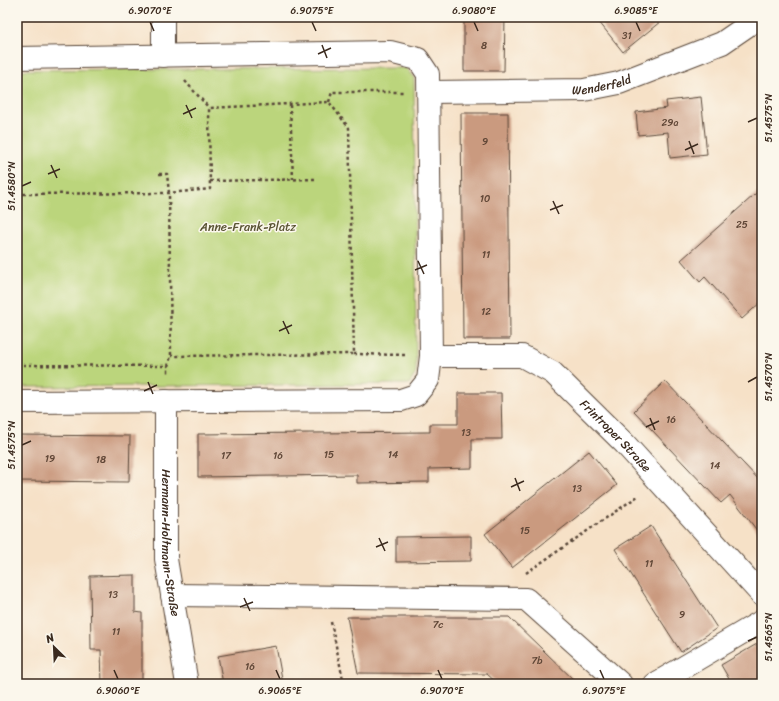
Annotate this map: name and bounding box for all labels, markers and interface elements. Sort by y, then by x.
text: 6.9070°E [128,2,173,20]
text: 6.9075°E [291,2,335,20]
text: 6.9080°E [452,2,497,20]
text: 6.9085°E [614,2,659,20]
house number: 31 [622,27,632,45]
house number: 8 [481,37,487,55]
street label: Wenderfeld [572,68,635,101]
text: 51.4575°N [760,94,778,142]
house number: 29a [662,114,678,132]
house number: 9 [482,133,488,151]
text: 51.4580°N [3,161,21,211]
house number: 10 [480,190,490,208]
park label: Anne-Frank-Platz [199,216,296,238]
house number: 25 [736,216,748,234]
house number: 11 [482,246,490,264]
house number: 12 [481,303,491,321]
text: 51.4570°N [760,352,778,402]
street label: Frintroper Straße [574,394,657,478]
house number: 16 [666,411,676,429]
text: 51.4575°N [3,421,21,469]
house number: 13 [461,424,471,442]
house number: 15 [324,446,334,464]
house number: 14 [388,446,398,464]
house number: 17 [221,447,232,465]
house number: 16 [273,447,283,465]
house number: 19 [45,450,55,468]
house number: 18 [96,451,106,469]
house number: 14 [710,457,720,475]
street label: Hermann-Holtmann-Straße [155,469,186,618]
house number: 13 [572,480,582,498]
house number: 15 [520,522,530,540]
house number: 11 [645,555,653,573]
house number: 13 [108,586,118,604]
house number: 9 [679,606,685,624]
text: 51.4565°N [760,613,778,661]
house number: 7c [433,616,443,634]
house number: 11 [112,623,120,641]
north arrow [34,627,74,667]
text: N [42,628,58,649]
house number: 7b [531,652,543,670]
house number: 16 [245,658,255,676]
text: 6.9060°E [97,682,141,700]
text: 6.9065°E [259,682,303,700]
text: 6.9070°E [420,682,465,700]
text: 6.9075°E [583,682,627,700]

